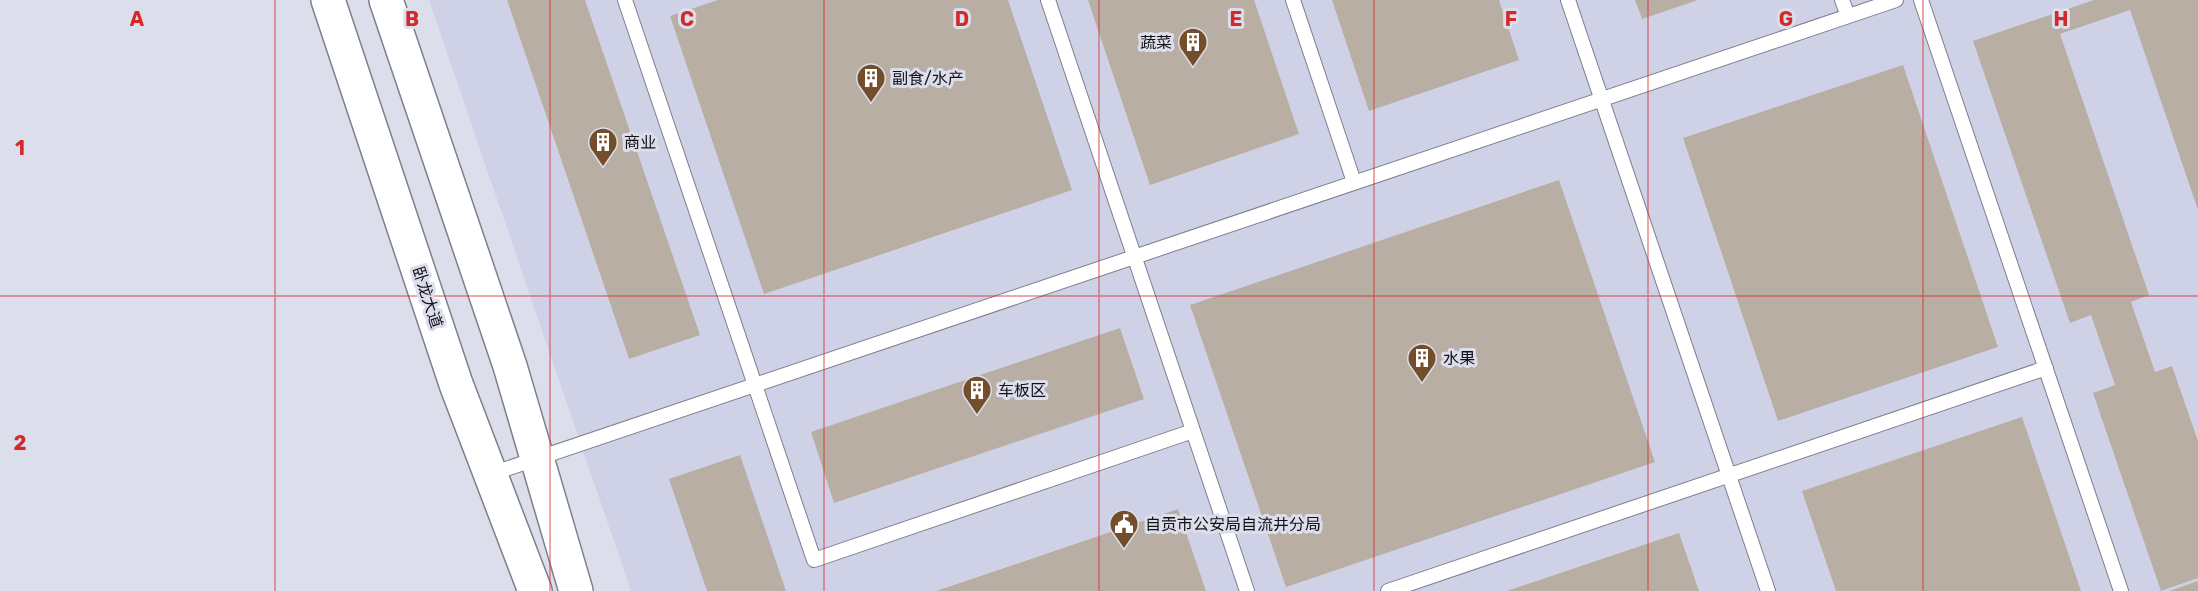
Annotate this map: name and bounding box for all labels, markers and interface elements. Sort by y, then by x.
text: A [130,7,145,31]
text: B [405,7,419,31]
text: C [680,7,694,31]
text: D [955,7,969,31]
text: E [1230,7,1242,31]
text: F [1505,7,1517,31]
text: G [1779,7,1793,31]
text: H [2054,7,2068,31]
building icon: 蔬菜 [1177,26,1209,68]
place label: 蔬菜 [1140,33,1172,52]
building icon: 副食/水产 [855,62,887,104]
place label: 副食/水产 [892,69,964,88]
building icon: 商业 [587,126,619,168]
place label: 商业 [624,133,656,152]
text: 1 [15,136,25,160]
street label: 卧龙大道 [409,264,446,331]
building icon: 水果 [1406,342,1438,384]
place label: 水果 [1443,349,1475,368]
building icon: 车板区 [961,374,993,416]
place label: 车板区 [998,381,1046,400]
text: 2 [14,431,27,455]
public building icon: 自贡市公安局自流井分局 [1108,508,1140,550]
place label: 自贡市公安局自流井分局 [1145,515,1321,534]

